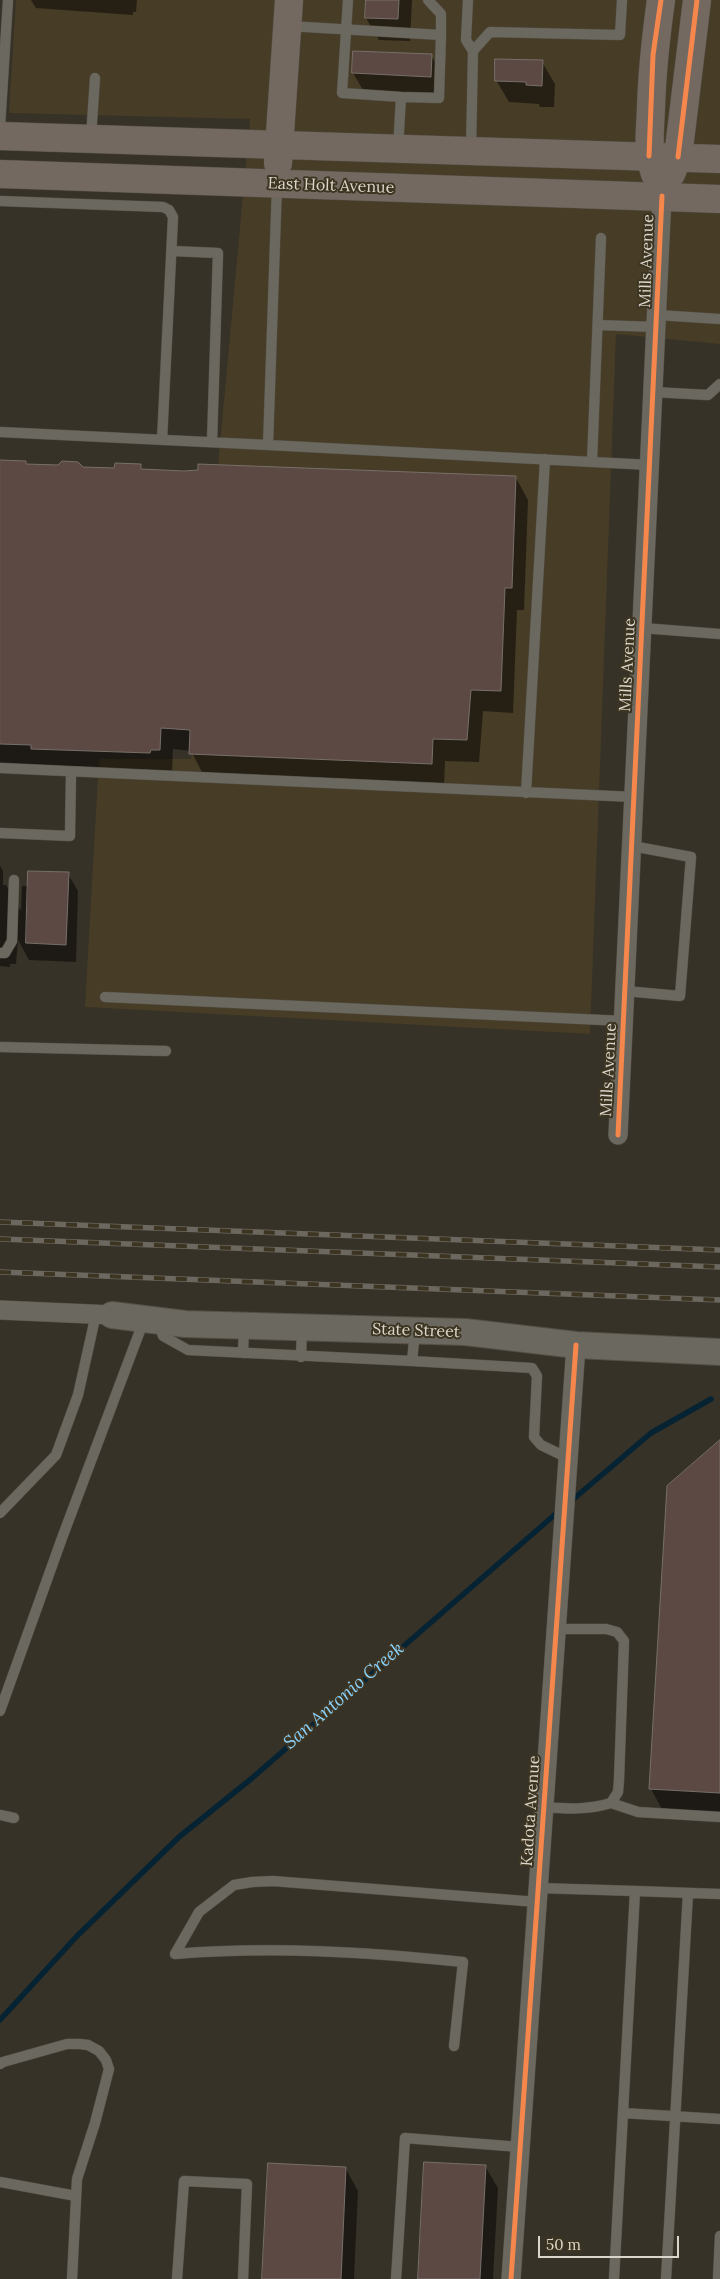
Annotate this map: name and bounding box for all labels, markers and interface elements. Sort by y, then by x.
street label: East Holt Avenue [267,174,395,198]
street label: Mills Avenue [636,214,658,308]
street label: Mills Avenue [616,618,640,712]
street label: Mills Avenue [597,1023,621,1117]
street label: State Street [372,1320,460,1342]
water label: San Antonio Creek [280,1638,408,1754]
street label: Kadota Avenue [518,1755,544,1867]
scale bar [540,2226,681,2258]
text: 50 m [546,2235,581,2254]

